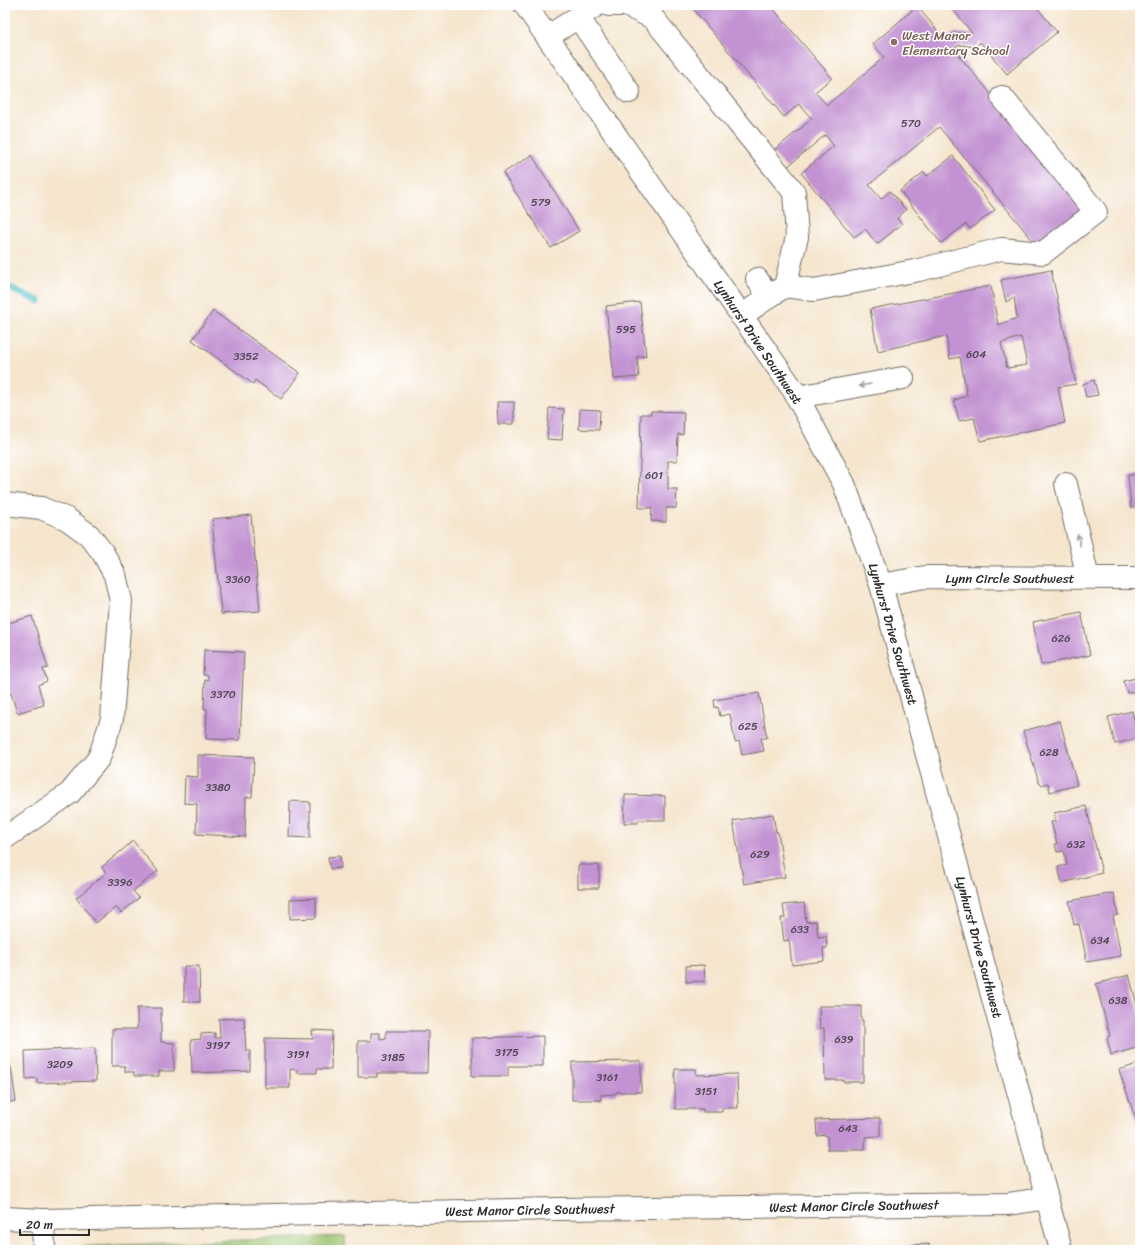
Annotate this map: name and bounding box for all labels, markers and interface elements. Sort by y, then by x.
place label: West Manor Elementary School [902,24,1010,62]
marker: West Manor Elementary School [889,37,899,47]
house number: 570 [901,114,921,133]
house number: 579 [531,193,551,212]
street label: Lynhurst Drive Southwest [707,275,809,409]
house number: 595 [616,320,636,339]
house number: 604 [966,345,986,364]
house number: 3352 [233,347,259,366]
one-way arrow [858,381,871,389]
house number: 601 [645,466,663,485]
one-way arrow [1075,534,1083,547]
street label: Lynhurst Drive Southwest [862,560,924,708]
street label: Lynn Circle Southwest [946,567,1075,590]
house number: 3360 [225,570,251,589]
house number: 626 [1052,629,1070,648]
house number: 3370 [210,685,236,704]
house number: 625 [738,717,758,736]
house number: 628 [1039,743,1059,762]
house number: 3380 [205,778,231,797]
house number: 632 [1067,835,1086,854]
house number: 629 [750,845,770,864]
house number: 3396 [107,873,133,892]
street label: Lynhurst Drive Southwest [949,873,1009,1021]
house number: 633 [791,920,809,939]
house number: 634 [1090,931,1110,950]
house number: 638 [1109,991,1128,1010]
house number: 639 [834,1030,854,1049]
house number: 3197 [206,1036,231,1055]
house number: 3175 [495,1043,519,1062]
house number: 3191 [287,1045,309,1064]
house number: 3185 [381,1048,405,1067]
house number: 3209 [47,1055,73,1074]
house number: 3161 [596,1068,618,1087]
house number: 3151 [695,1082,717,1101]
house number: 643 [838,1119,858,1138]
street label: West Manor Circle Southwest [769,1193,940,1219]
street label: West Manor Circle Southwest [445,1197,616,1223]
scale bar [20,1211,89,1237]
text: 20 m [26,1214,53,1236]

